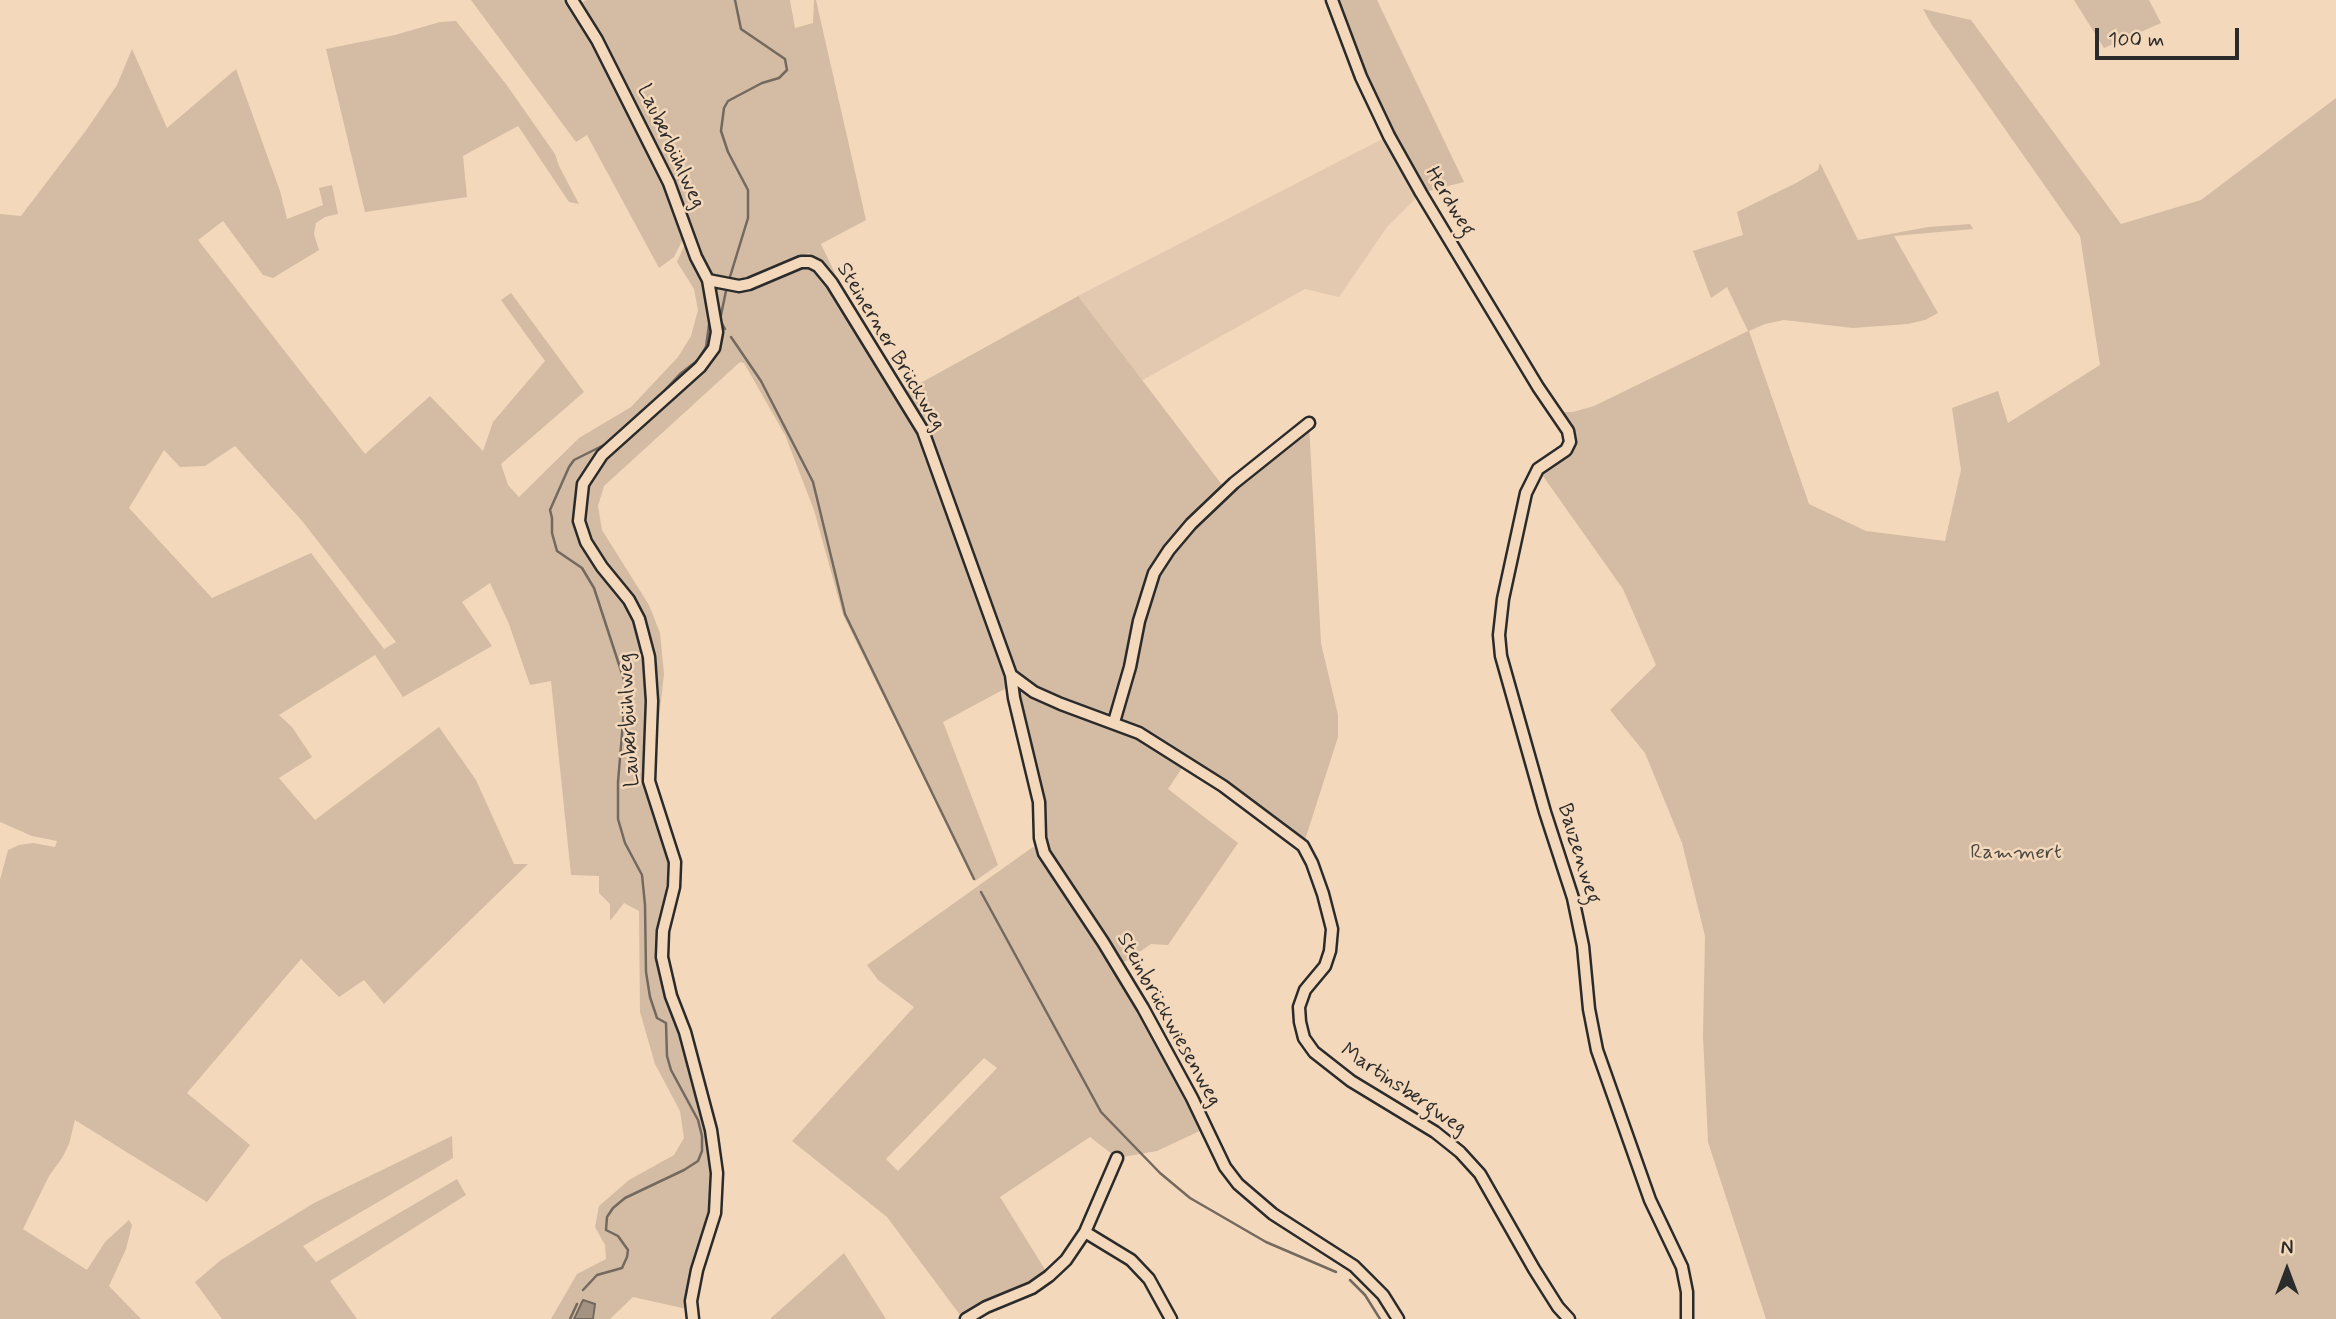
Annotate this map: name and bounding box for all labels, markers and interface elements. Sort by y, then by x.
scale bar [2098,14,2242,58]
text: 100 m [2108,26,2164,54]
street label: Lauberbühlweg [630,81,710,213]
street label: Herdweg [1418,163,1480,241]
street label: Steinerner Brückweg [830,258,950,436]
street label: Lauberbühlweg [614,652,646,788]
street label: Bauzenweg [1551,801,1605,907]
park label: Rammert [1970,841,2062,867]
street label: Steinbrückwiesenweg [1110,929,1226,1111]
street label: Martinsbergweg [1335,1039,1471,1141]
north arrow [2252,1235,2322,1305]
text: N [2281,1236,2293,1261]

